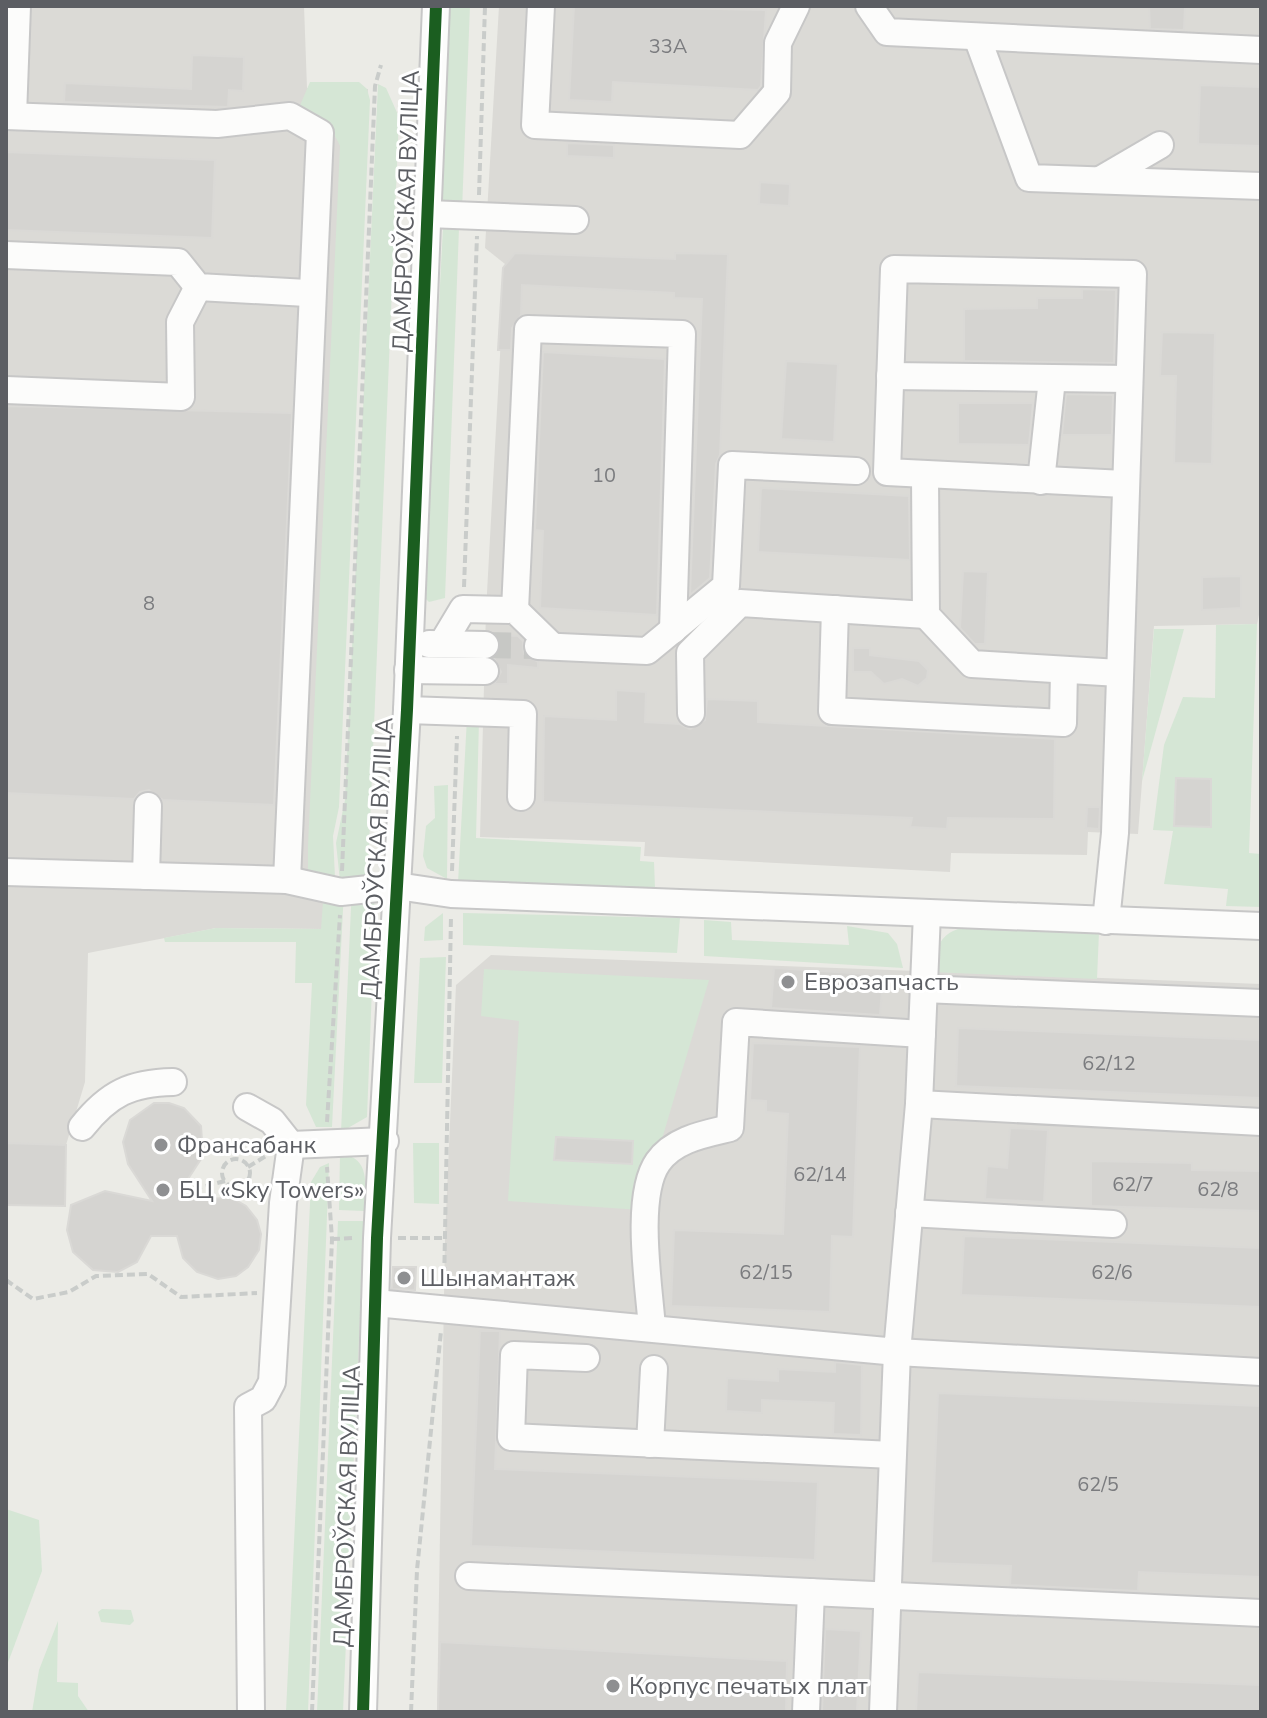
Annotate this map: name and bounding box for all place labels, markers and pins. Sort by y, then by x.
place label: Еврозапчасть [804,966,959,998]
marker: Еврозапчасть [779,973,797,991]
place label: Франсабанк [177,1129,316,1161]
marker: Франсабанк [152,1136,170,1154]
place label: БЦ «Sky Towers» [179,1174,365,1206]
marker: БЦ «Sky Towers» [154,1181,172,1199]
place label: Шынамантаж [420,1262,575,1294]
marker: Шынамантаж [395,1269,413,1287]
place label: Корпус печатых плат [629,1670,868,1702]
marker: Корпус печатых плат [604,1677,622,1695]

